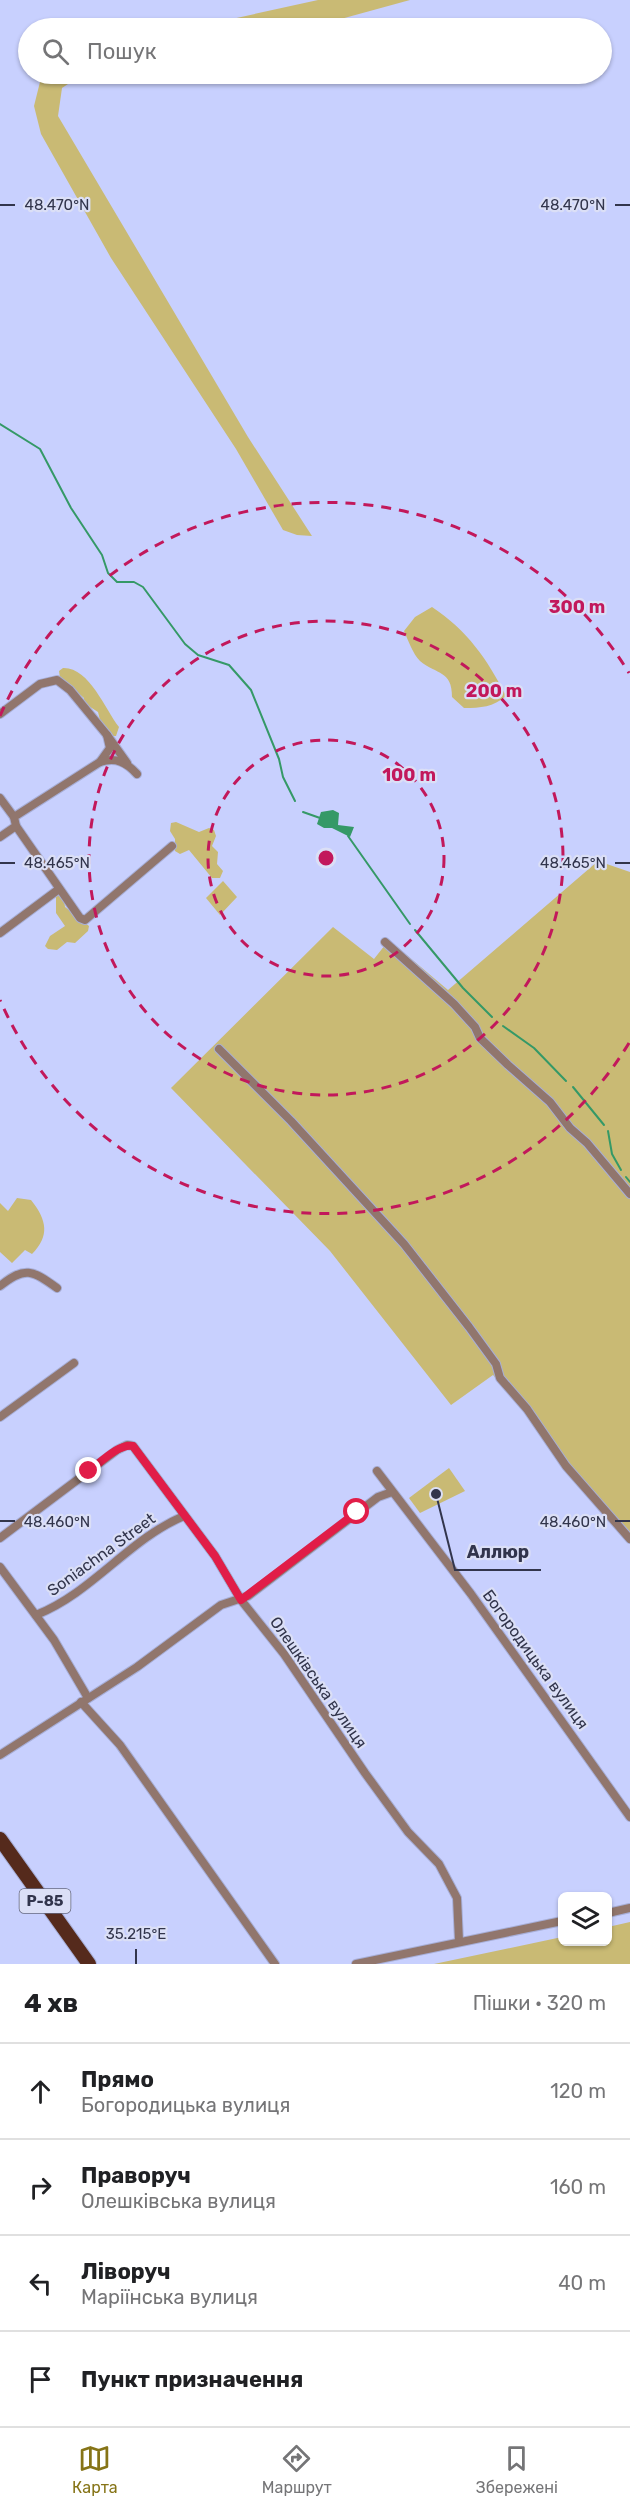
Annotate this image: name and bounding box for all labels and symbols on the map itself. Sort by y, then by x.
text: 48.470°N [25,196,89,214]
text: 48.470°N [541,196,605,214]
text: 300 m [549,596,605,618]
text: 200 m [466,680,522,702]
text: 100 m [382,764,436,786]
centre of rings [316,848,336,868]
text: 48.465°N [24,854,90,872]
text: 48.465°N [540,854,606,872]
route end [75,1457,101,1483]
route start [343,1498,369,1524]
street label: Soniachna Street [44,1509,159,1600]
text: 48.460°N [24,1513,90,1531]
text: 48.460°N [540,1513,606,1531]
callout: Аллюр [455,1534,541,1570]
text: Аллюр [467,1541,529,1563]
street label: Богородицька вулиця [479,1586,593,1733]
street label: Олешківська вулиця [266,1613,371,1752]
road number: Р-85 [20,1889,70,1913]
text: 35.215°E [106,1925,166,1943]

